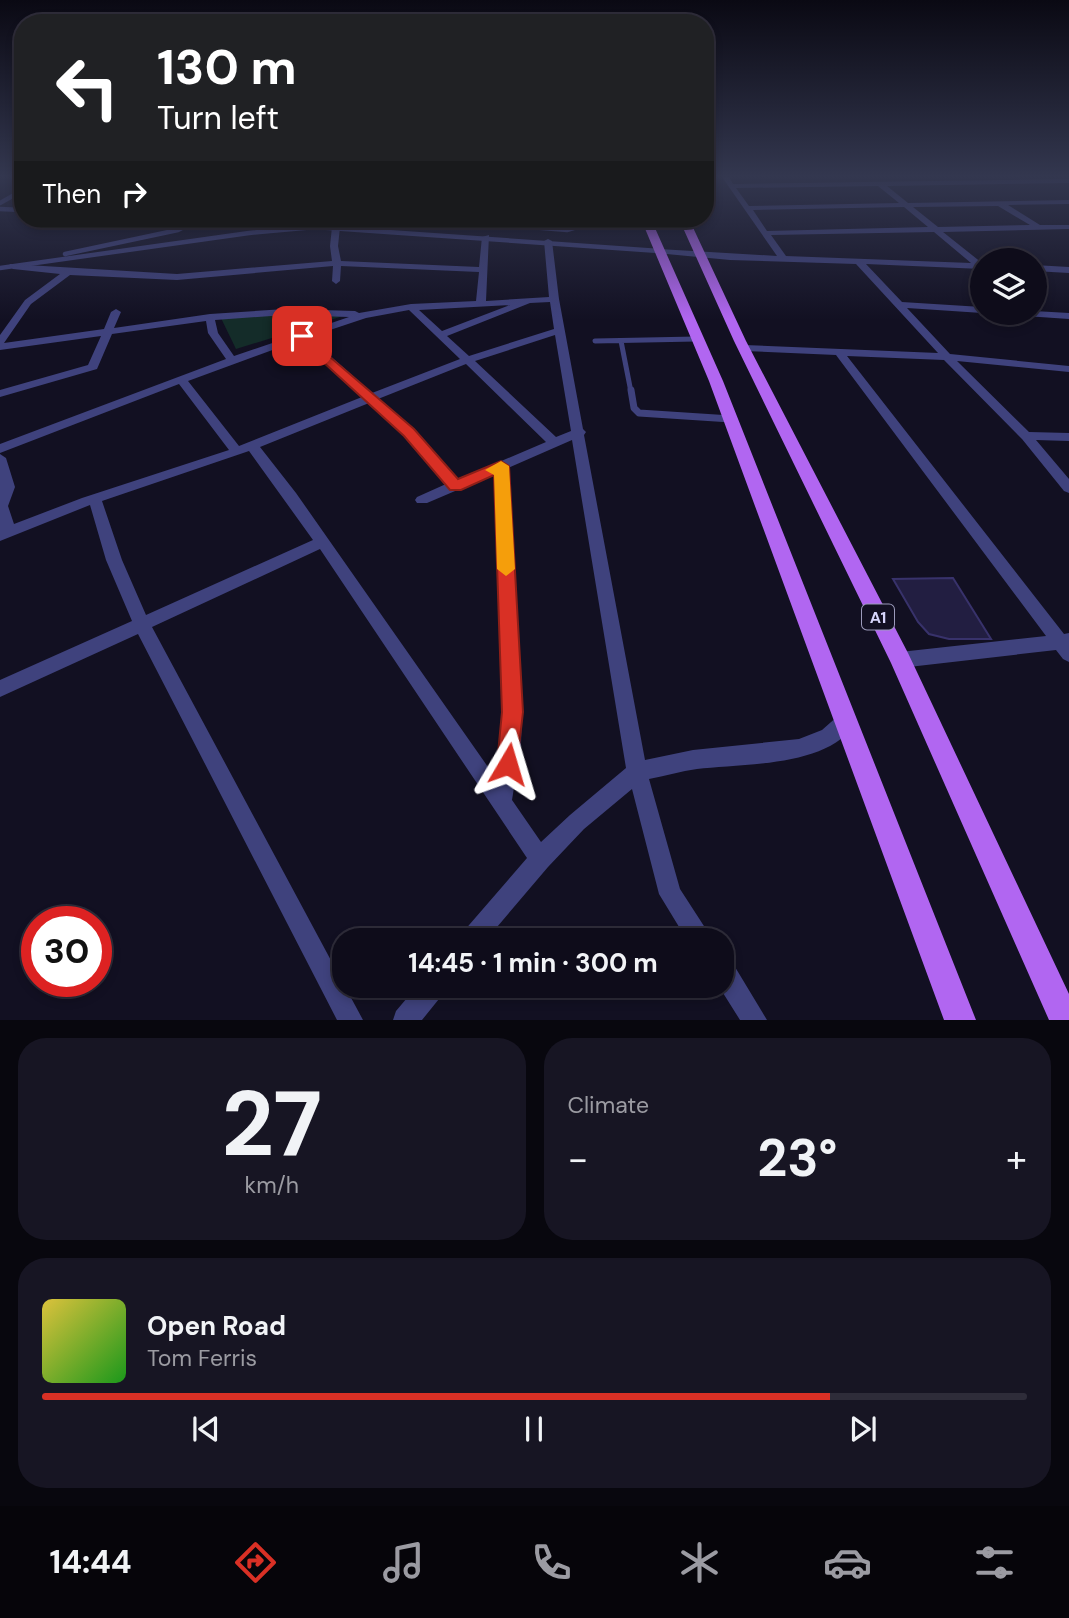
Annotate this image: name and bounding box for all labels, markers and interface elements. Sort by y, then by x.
text: 130 m [157,35,297,99]
icon: left [42,42,133,133]
text: Turn left [157,97,279,139]
icon: right [115,175,153,213]
text: Then [42,177,101,211]
map controls [970,248,1047,325]
button: layers [970,248,1047,325]
pin [272,306,332,366]
icon: arrive [283,317,321,355]
road number: A1 [862,604,894,630]
position arrow [471,727,545,801]
speed limit sign: 30 [21,906,112,997]
text: 14:45 · 1 min · 300 m [408,946,658,980]
text: 27 [221,1065,322,1183]
text: Climate [568,1090,649,1120]
text: 23° [757,1124,837,1192]
text: − [568,1134,588,1184]
text: + [1006,1134,1027,1184]
text: km/h [245,1170,299,1200]
text: Open Road [147,1309,286,1343]
text: Tom Ferris [147,1343,257,1373]
icon: previous [187,1410,225,1448]
icon: pause [515,1410,553,1448]
icon: next [844,1410,882,1448]
icon: directions [231,1538,280,1587]
icon: music [379,1538,428,1587]
icon: phone [527,1538,576,1587]
icon: climate [675,1538,724,1587]
icon: car [823,1538,872,1587]
icon: filters [970,1538,1019,1587]
text: 14:44 [49,1541,132,1583]

